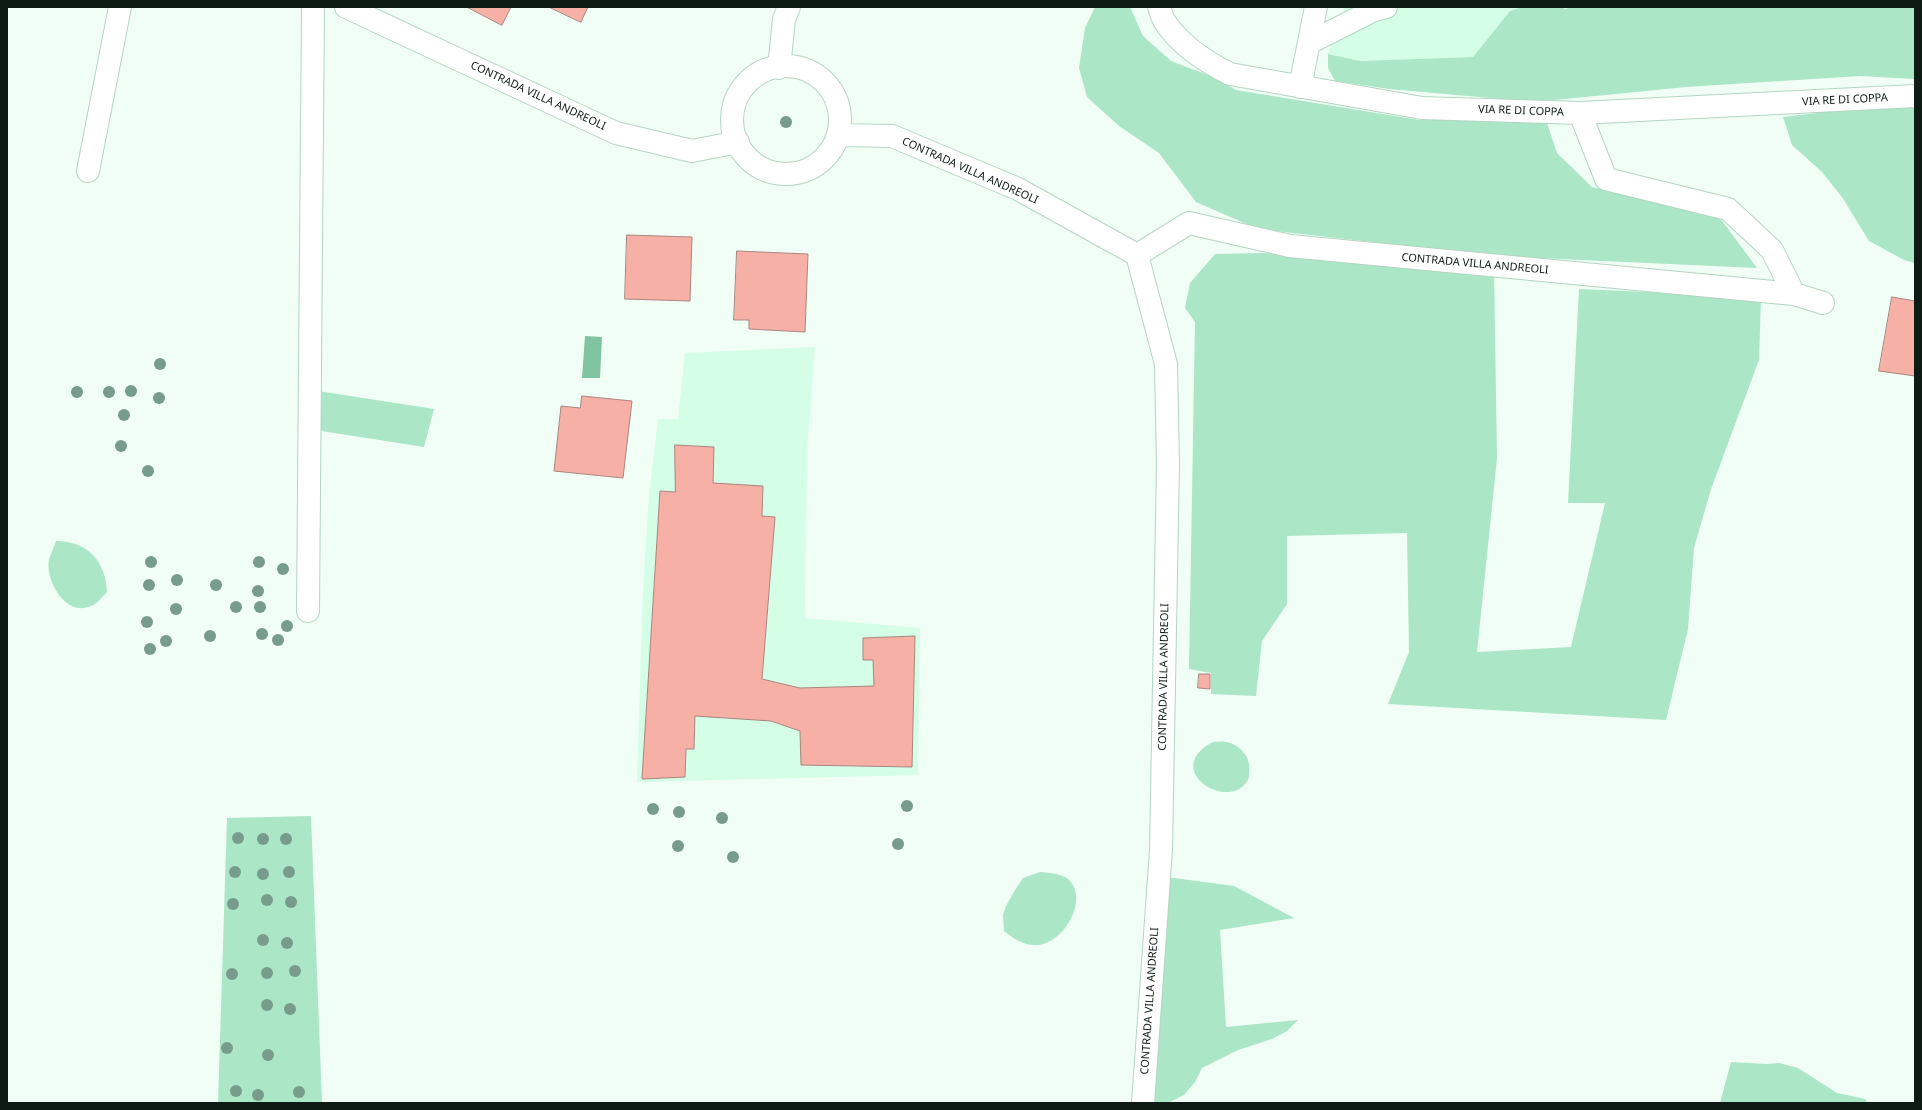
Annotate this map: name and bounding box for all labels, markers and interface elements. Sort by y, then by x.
street label: CONTRADA VILLA ANDREOLI [468,59,608,133]
street label: VIA RE DI COPPA [1802,91,1888,109]
street label: VIA RE DI COPPA [1478,103,1564,119]
street label: CONTRADA VILLA ANDREOLI [900,135,1040,207]
street label: CONTRADA VILLA ANDREOLI [1401,251,1549,277]
street label: CONTRADA VILLA ANDREOLI [1156,603,1172,751]
street label: CONTRADA VILLA ANDREOLI [1138,927,1162,1075]

